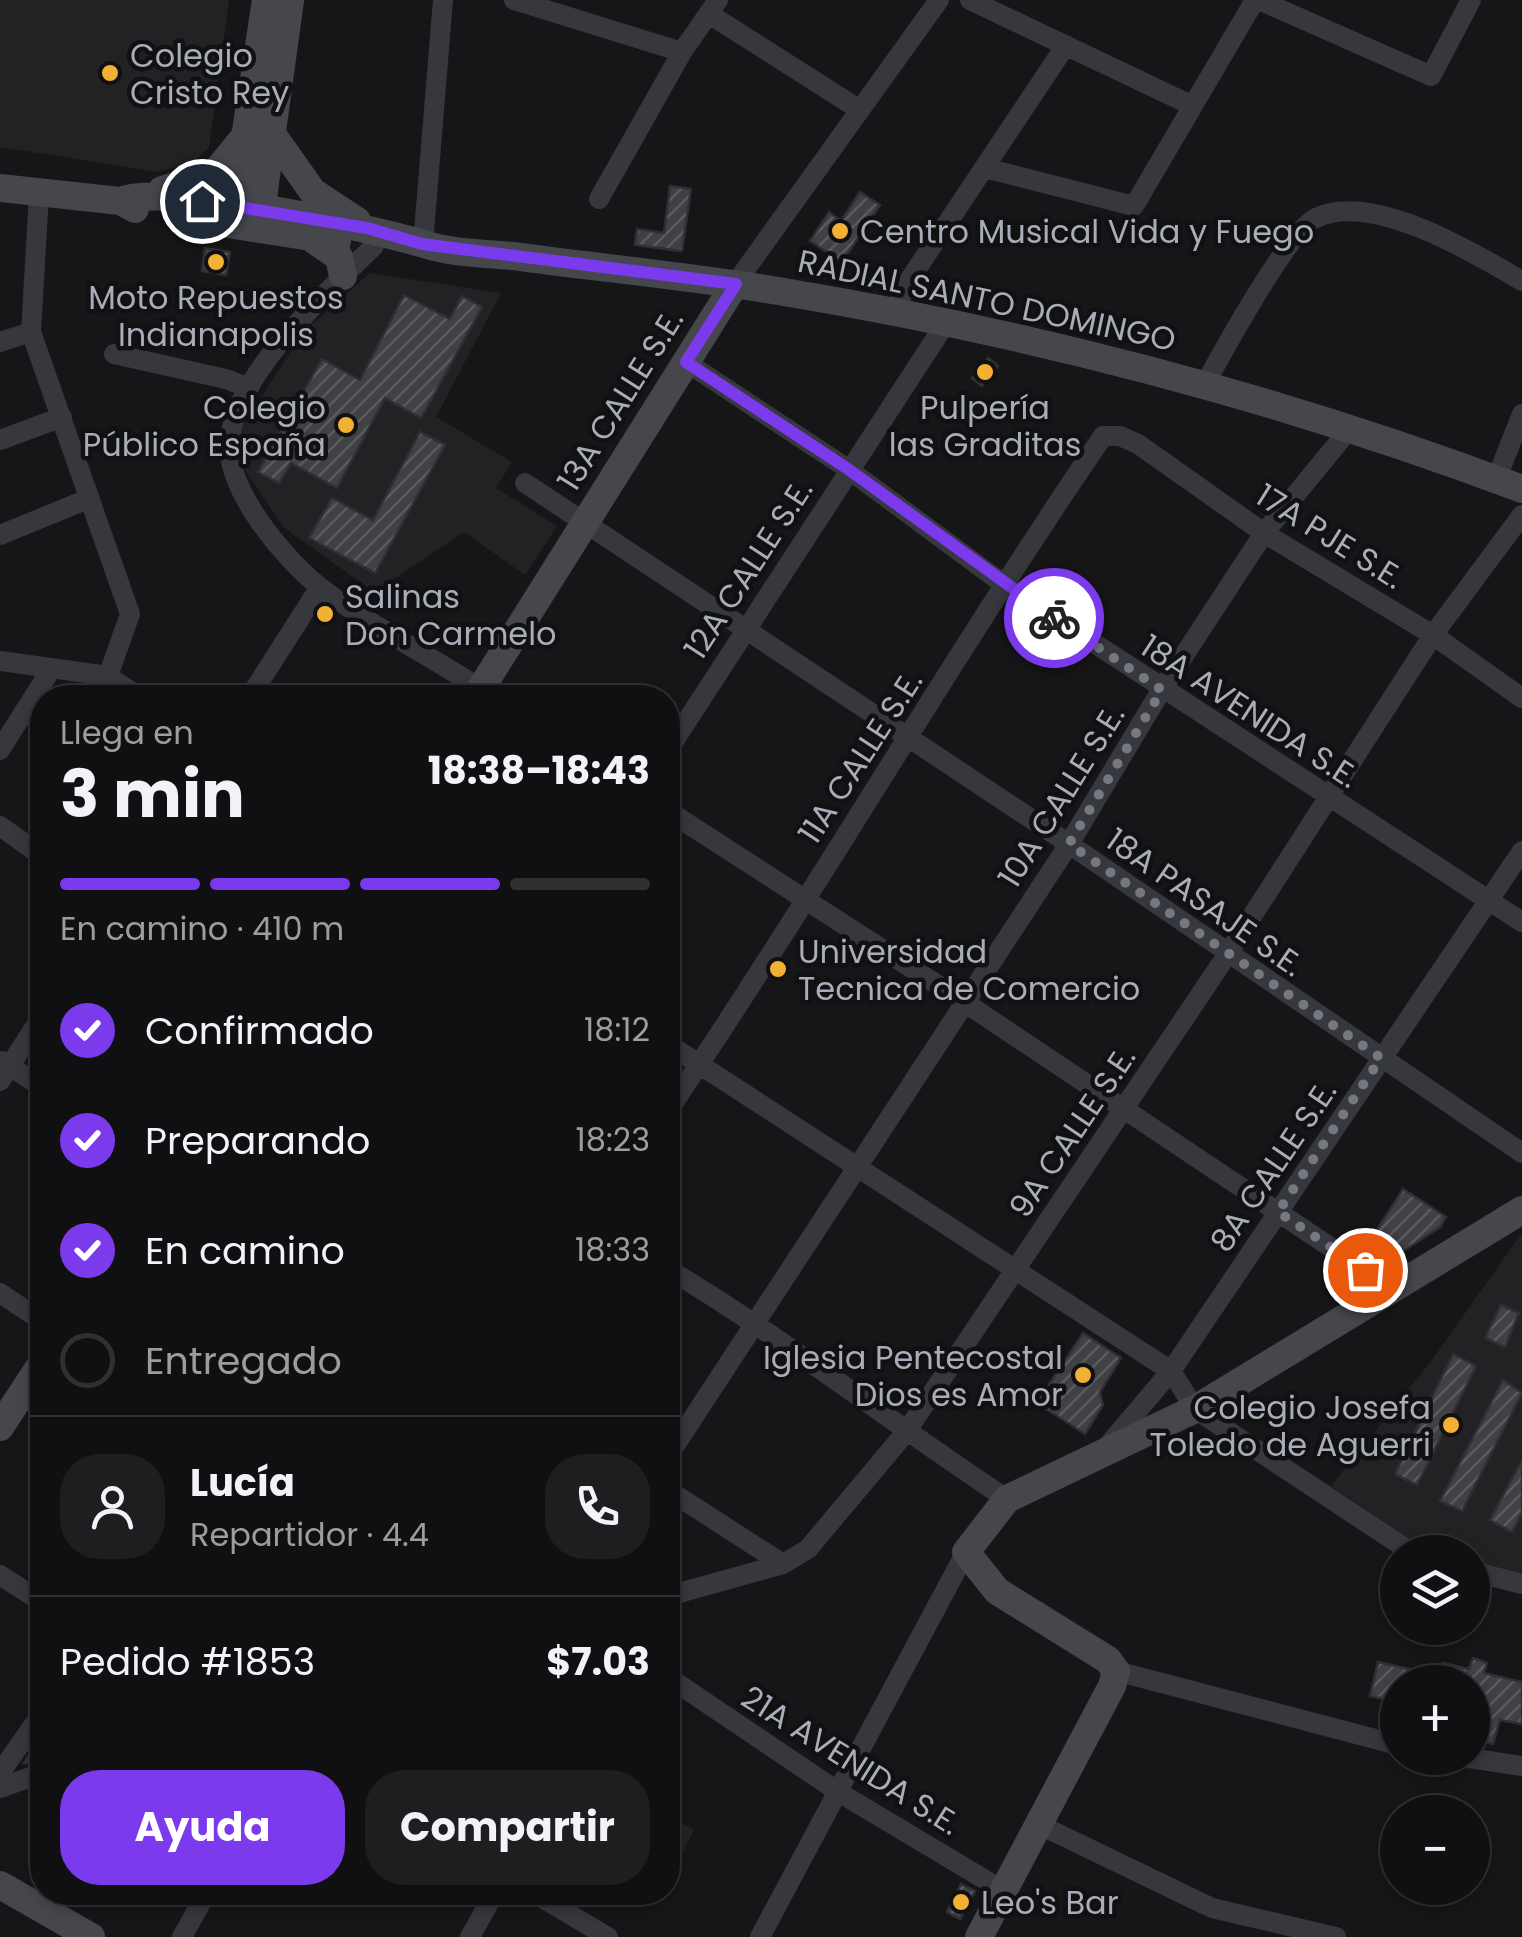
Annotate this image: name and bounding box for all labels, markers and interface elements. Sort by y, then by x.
place label: Colegio Cristo Rey [130,33,289,115]
marker: Colegio Cristo Rey [99,62,121,84]
pin [160,159,245,244]
icon: home [175,174,230,229]
place label: Centro Musical Vida y Fuego [860,209,1314,254]
marker: Centro Musical Vida y Fuego [829,220,851,242]
street label: RADIAL SANTO DOMINGO [794,238,1180,362]
marker: Moto Repuestos Indianapolis [205,251,227,273]
place label: Moto Repuestos Indianapolis [88,275,344,357]
street label: 13A CALLE S.E. [546,300,694,500]
marker: Pulpería las Graditas [974,361,996,383]
place label: Colegio Público España [83,385,326,467]
place label: Pulpería las Graditas [889,385,1081,467]
marker: Colegio Público España [335,414,357,436]
street label: 12A CALLE S.E. [673,470,823,668]
street label: 17A PJE S.E. [1247,473,1413,599]
courier [1004,568,1104,668]
place label: Salinas Don Carmelo [345,574,557,656]
icon: bike [1027,591,1082,646]
marker: Salinas Don Carmelo [314,603,336,625]
street label: 18A AVENIDA S.E. [1132,624,1368,798]
street label: 11A CALLE S.E. [787,662,933,852]
street label: 10A CALLE S.E. [987,696,1135,896]
text: Llega en [60,710,194,755]
text: 18:38–18:43 [428,744,650,797]
text: 3 min [60,749,245,840]
street label: 18A PASAJE S.E. [1097,817,1313,987]
text: En camino · 410 m [60,906,344,951]
place label: Universidad Tecnica de Comercio [798,929,1140,1011]
marker: Universidad Tecnica de Comercio [767,958,789,980]
icon: check [60,1003,115,1058]
text: Confirmado [145,1004,374,1057]
text: 18:12 [584,1007,650,1052]
street label: 9A CALLE S.E. [998,1037,1146,1227]
street label: 8A CALLE S.E. [1199,1071,1347,1261]
icon: check [60,1113,115,1168]
text: Preparando [145,1114,370,1167]
text: 18:23 [576,1117,650,1162]
icon: check [60,1223,115,1278]
text: En camino [145,1224,345,1277]
text: 18:33 [575,1227,650,1272]
pin [1323,1228,1408,1313]
icon: bag [1338,1243,1393,1298]
text: Entregado [145,1334,342,1387]
place label: Iglesia Pentecostal Dios es Amor [763,1335,1063,1417]
marker: Iglesia Pentecostal Dios es Amor [1072,1364,1094,1386]
place label: Colegio Josefa Toledo de Aguerri [1150,1385,1431,1467]
marker: Colegio Josefa Toledo de Aguerri [1440,1414,1462,1436]
button: person [60,1454,165,1559]
button: phone [545,1454,650,1559]
text: Lucía [190,1456,295,1509]
text: Repartidor · 4.4 [190,1512,429,1557]
map controls [1380,1535,1490,1905]
button: layers [1380,1535,1490,1645]
text: Pedido #1853 [60,1635,315,1688]
text: $7.03 [546,1635,650,1688]
button: + [1380,1665,1490,1775]
street label: 21A AVENIDA S.E. [733,1675,969,1845]
button: Ayuda [60,1770,345,1885]
button: Compartir [365,1770,650,1885]
button: − [1380,1795,1490,1905]
place label: Leo's Bar [981,1880,1119,1925]
marker: Leo's Bar [950,1891,972,1913]

